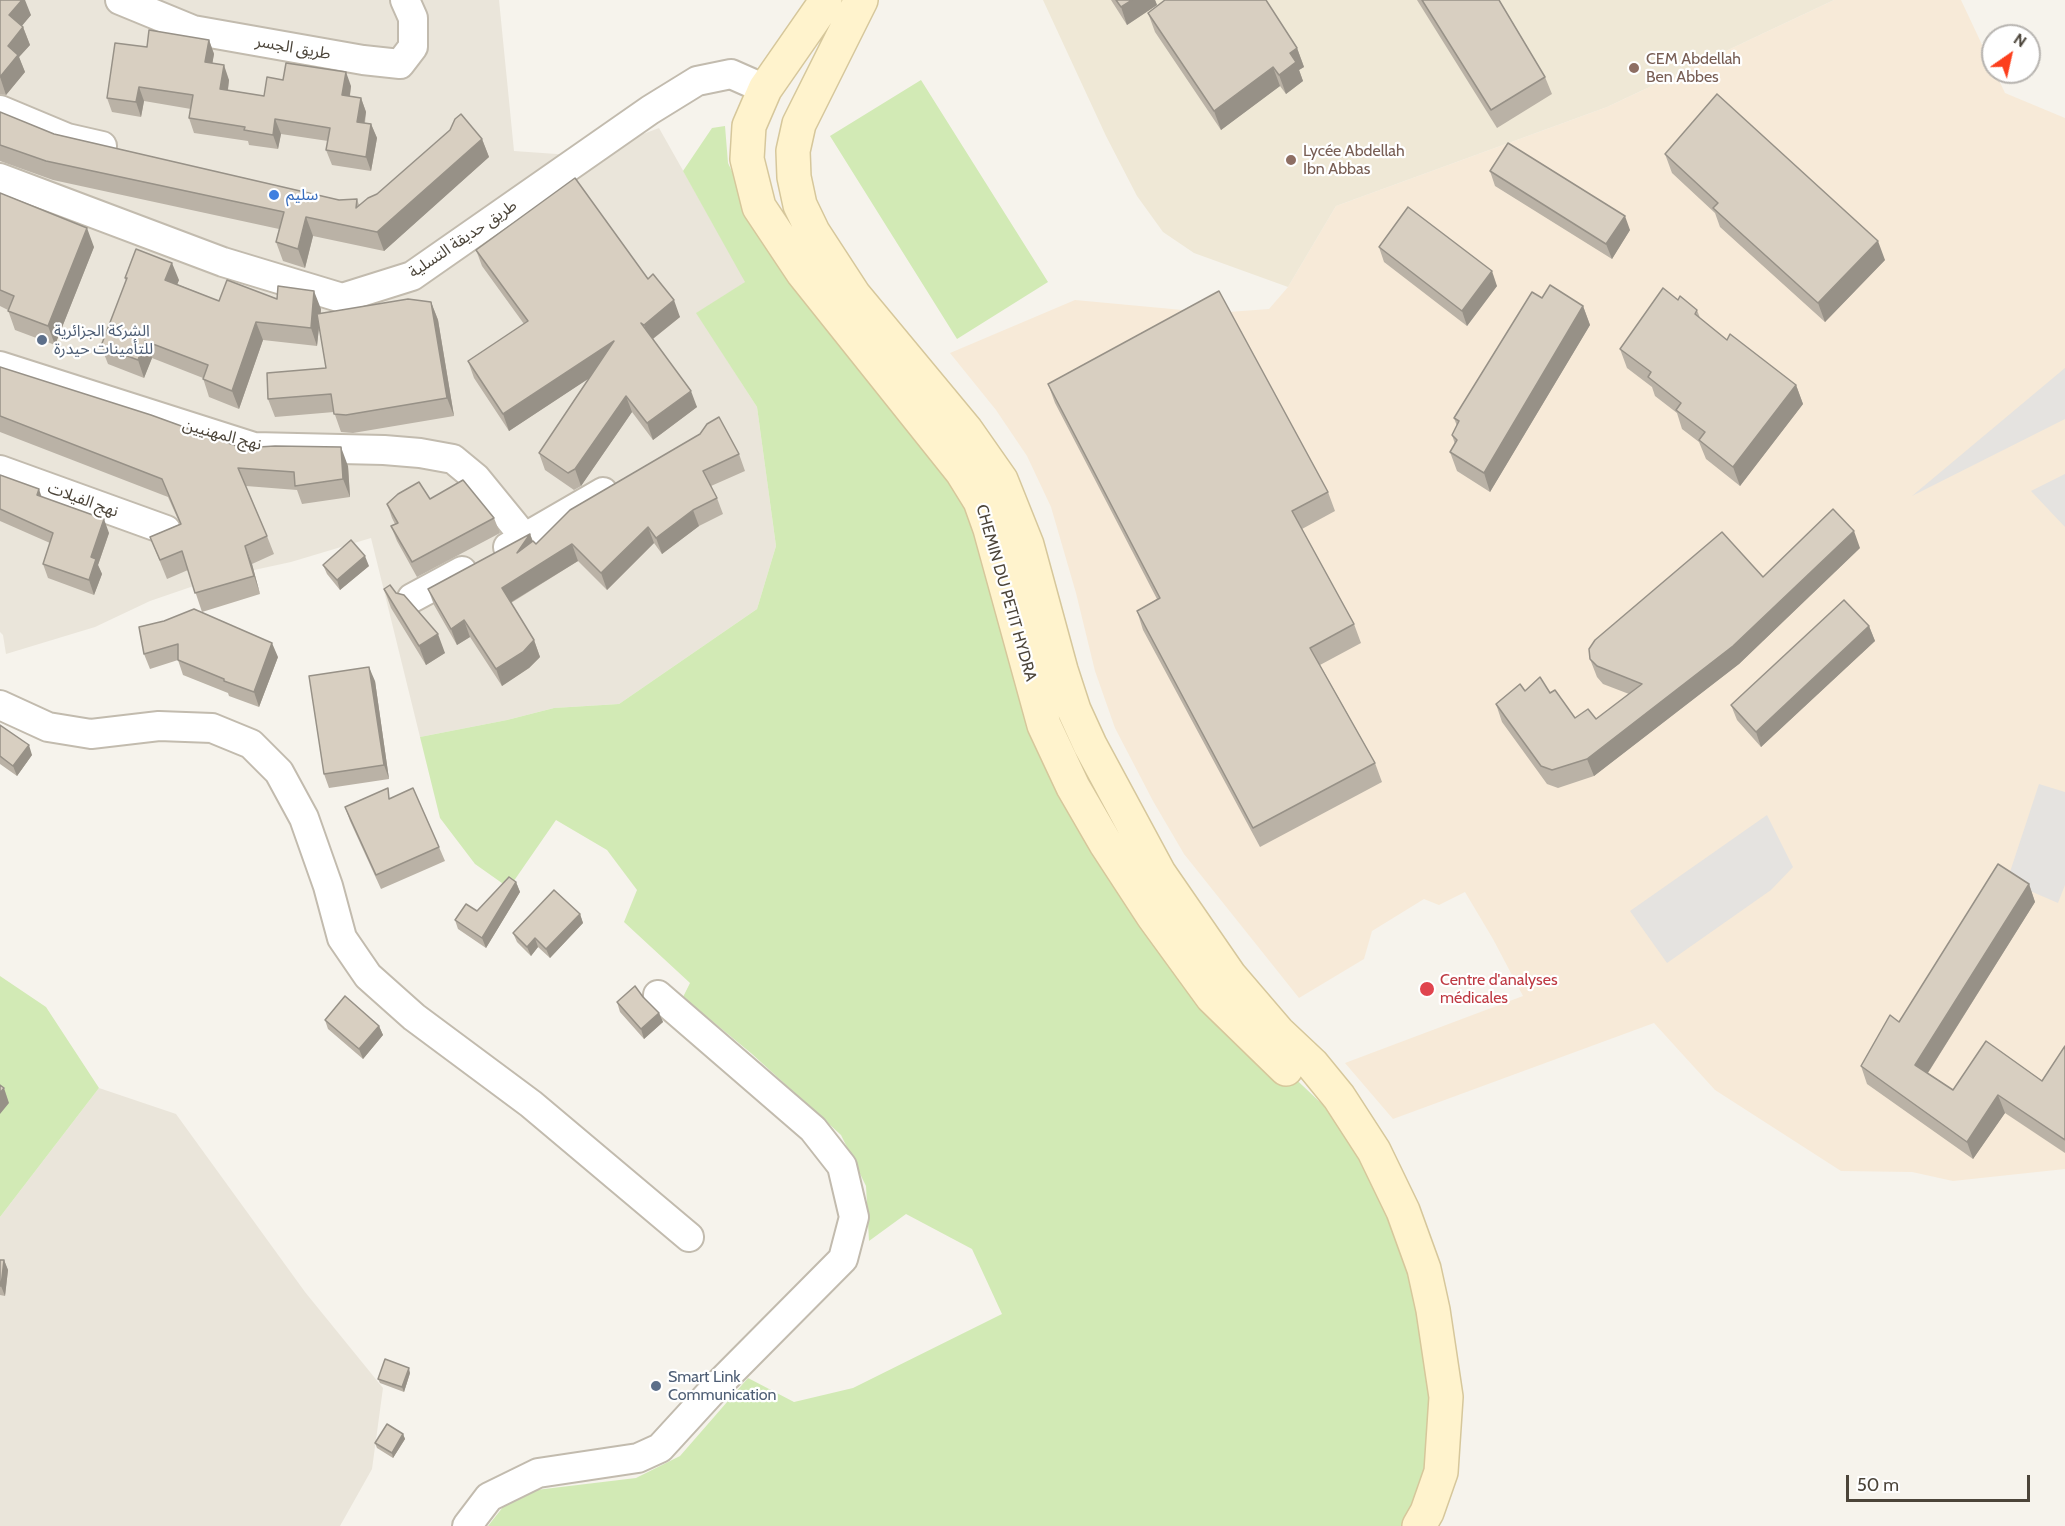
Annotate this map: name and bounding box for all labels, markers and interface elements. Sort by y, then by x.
north arrow [1981,24,2041,84]
text: N [2010,29,2030,51]
street label: طريق الجسر [254,32,332,64]
place label: CEM Abdellah Ben Abbes [1646,49,1741,87]
marker: CEM Abdellah Ben Abbes [1627,61,1641,75]
place label: Lycée Abdellah Ibn Abbas [1303,141,1405,179]
marker: Lycée Abdellah Ibn Abbas [1284,153,1298,167]
place label: سليم [286,185,318,205]
marker: سليم [267,188,281,202]
street label: طريق حديقة التسلية [405,196,521,282]
place label: الشركة الجزائرية للتأمينات حيدرة [54,321,153,359]
marker: الشركة الجزائرية للتأمينات حيدرة [35,333,49,347]
street label: نهج المهنيين [180,415,264,455]
street label: نهج الفيلات [45,478,121,522]
street label: CHEMIN DU PETIT HYDRA [972,502,1040,684]
place label: Centre d'analyses médicales [1440,970,1558,1008]
marker: Centre d'analyses médicales [1418,980,1436,998]
place label: Smart Link Communication [668,1367,777,1405]
marker: Smart Link Communication [649,1379,663,1393]
scale bar [1849,1463,2034,1501]
text: 50 m [1857,1474,1899,1496]

